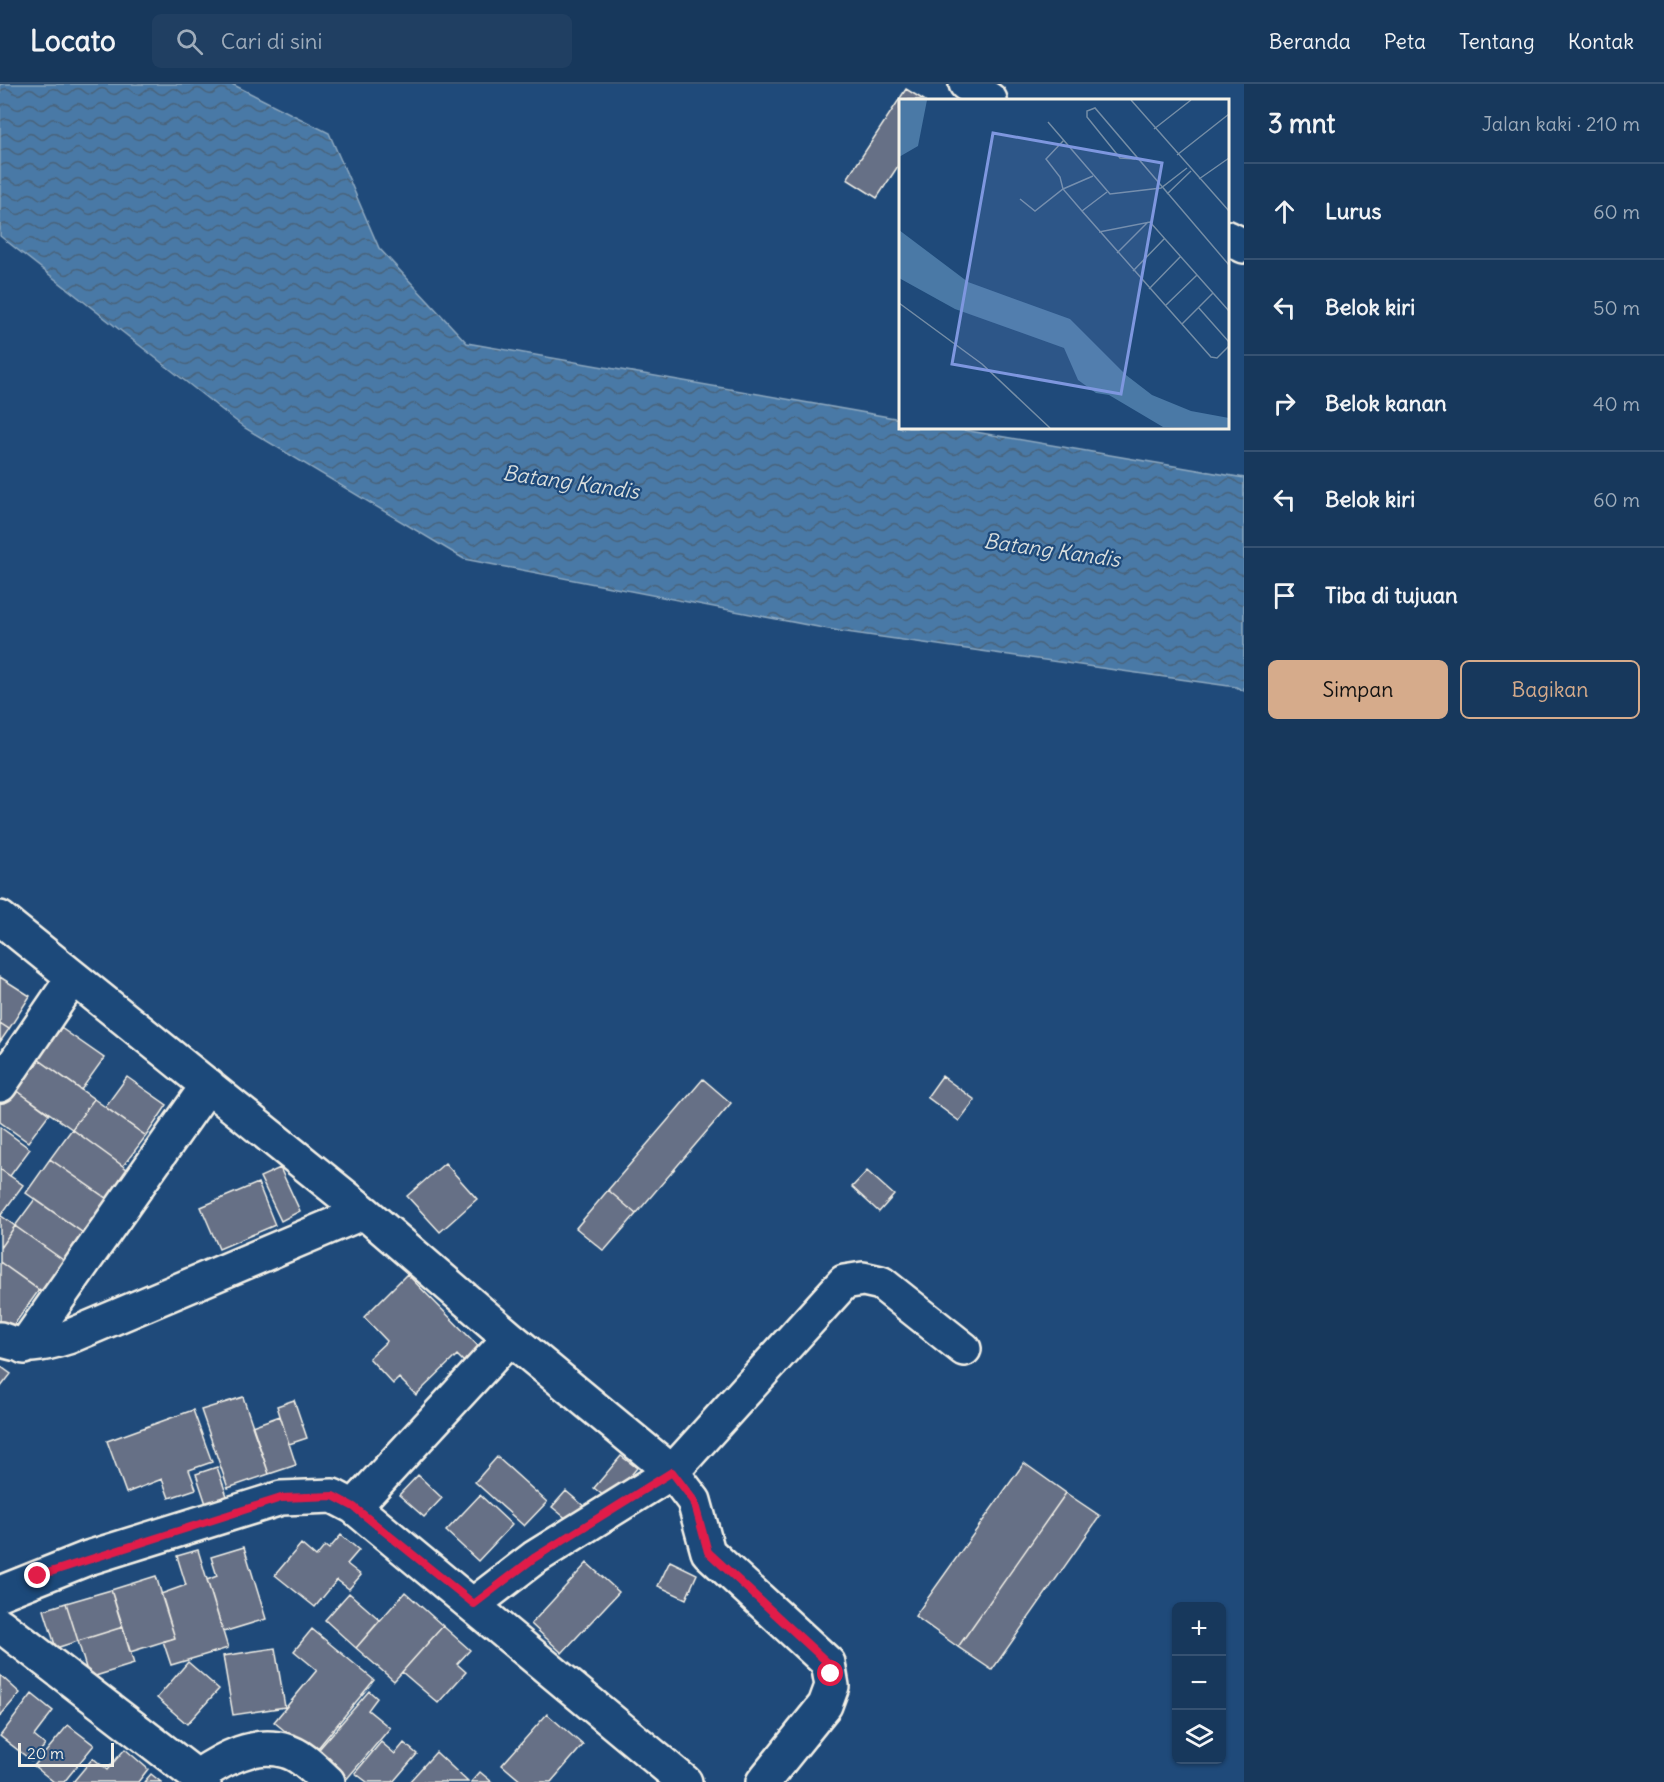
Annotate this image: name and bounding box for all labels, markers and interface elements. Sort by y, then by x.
search box [152,14,572,68]
text: Locato [30,23,116,59]
icon: search [173,25,206,58]
text: Cari di sini [221,27,323,55]
text: Beranda [1269,28,1351,55]
text: Peta [1384,28,1426,55]
text: Tentang [1459,28,1535,55]
text: Kontak [1568,28,1634,55]
inset map [899,99,1229,429]
text: 3 mnt [1268,107,1335,140]
text: Jalan kaki · 210 m [1482,111,1640,136]
icon: ahead [1268,195,1301,228]
text: Lurus [1325,197,1381,225]
text: 60 m [1593,199,1640,224]
icon: left [1268,291,1301,324]
text: Belok kiri [1325,293,1415,321]
text: 50 m [1593,295,1640,320]
icon: right [1268,387,1301,420]
text: Belok kanan [1325,389,1447,417]
text: 40 m [1593,391,1640,416]
water label: Batang Kandis [501,459,642,505]
icon: left [1268,483,1301,516]
text: Belok kiri [1325,485,1415,513]
text: 60 m [1593,487,1640,512]
water label: Batang Kandis [982,527,1123,573]
icon: arrive [1268,579,1301,612]
text: Tiba di tujuan [1325,581,1458,609]
button: Simpan [1268,660,1448,719]
button: Bagikan [1460,660,1640,719]
route end [24,1562,50,1588]
map controls [1172,1602,1226,1764]
button: + [1172,1602,1226,1656]
button: − [1172,1656,1226,1710]
route start [817,1660,843,1686]
button: layers [1172,1710,1226,1764]
scale bar [18,1740,114,1768]
text: 20 m [27,1743,64,1763]

